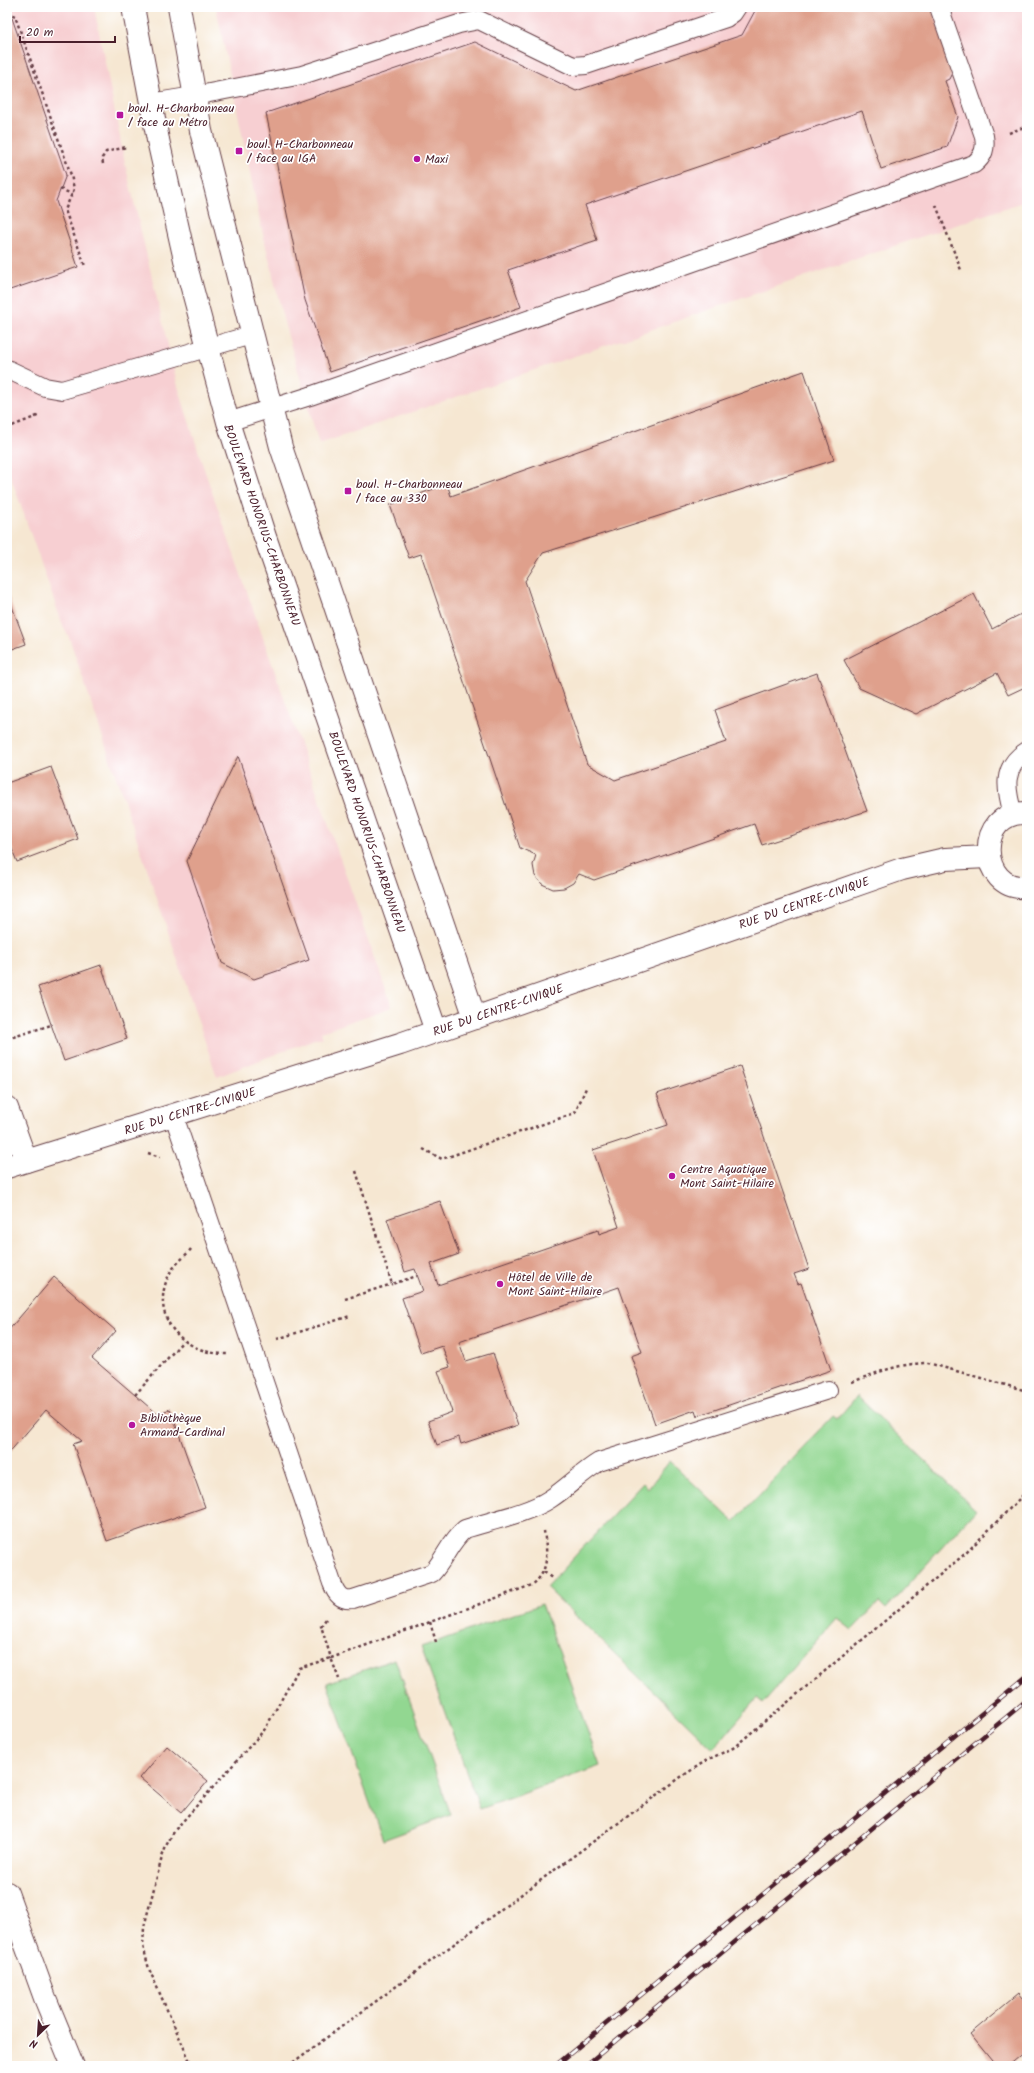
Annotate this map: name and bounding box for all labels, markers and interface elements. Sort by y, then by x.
scale bar [20,18,115,44]
text: 20 m [26,23,54,42]
place label: boul. H-Charbonneau / face au Métro [128,99,234,132]
marker: boul. H-Charbonneau / face au Métro [115,110,125,120]
place label: boul. H-Charbonneau / face au IGA [247,135,353,168]
marker: boul. H-Charbonneau / face au IGA [234,146,244,156]
place label: Maxi [425,150,449,169]
marker: Maxi [412,154,422,164]
street label: BOULEVARD HONORIUS-CHARBONNEAU [218,422,305,628]
place label: boul. H-Charbonneau / face au 330 [356,475,462,508]
marker: boul. H-Charbonneau / face au 330 [343,486,353,496]
street label: BOULEVARD HONORIUS-CHARBONNEAU [323,729,410,935]
street label: RUE DU CENTRE-CIVIQUE [736,872,873,935]
street label: RUE DU CENTRE-CIVIQUE [430,979,567,1042]
street label: RUE DU CENTRE-CIVIQUE [122,1082,259,1141]
place label: Centre Aquatique Mont Saint-Hilaire [680,1160,774,1193]
marker: Centre Aquatique Mont Saint-Hilaire [667,1171,677,1181]
place label: Hôtel de Ville de Mont Saint-Hilaire [508,1268,602,1301]
marker: Hôtel de Ville de Mont Saint-Hilaire [495,1279,505,1289]
place label: Bibliothèque Armand-Cardinal [140,1409,225,1442]
marker: Bibliothèque Armand-Cardinal [127,1420,137,1430]
north arrow [18,2015,58,2055]
text: N [27,2034,41,2053]

